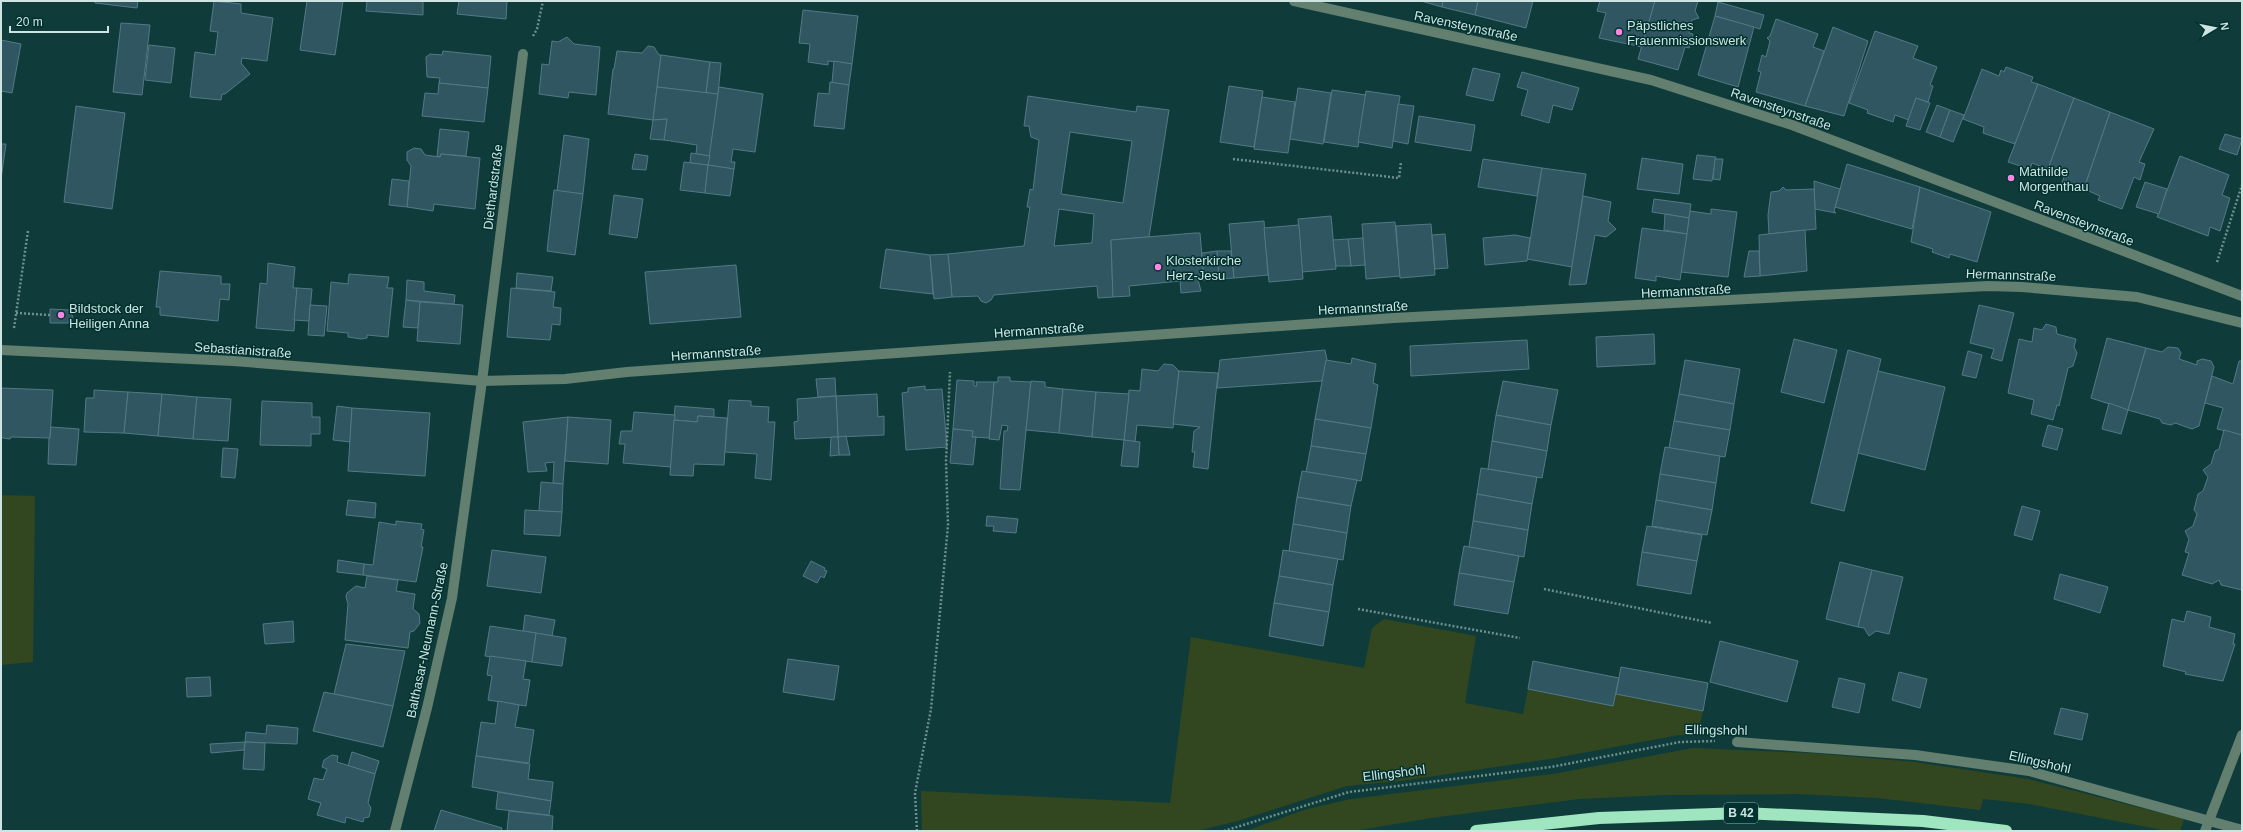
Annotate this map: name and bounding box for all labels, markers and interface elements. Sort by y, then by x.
scale bar [10,8,108,34]
street label: Ravensteynstraße [1413,8,1519,44]
north arrow [2195,8,2235,48]
text: 20 m [16,15,43,29]
place label: Päpstliches Frauenmissionswerk [1627,18,1747,48]
text: N [2218,21,2231,31]
marker: Päpstliches Frauenmissionswerk [1614,27,1624,37]
street label: Ravensteynstraße [1729,85,1833,133]
street label: Diethardstraße [480,143,506,231]
place label: Mathilde Morgenthau [2019,164,2088,194]
marker: Mathilde Morgenthau [2006,173,2016,183]
street label: Ravensteynstraße [2032,197,2136,249]
place label: Klosterkirche Herz-Jesu [1166,253,1241,283]
marker: Klosterkirche Herz-Jesu [1153,262,1163,272]
street label: Hermannstraße [1966,266,2056,284]
street label: Hermannstraße [1641,281,1731,301]
street label: Hermannstraße [1318,298,1408,318]
place label: Bildstock der Heiligen Anna [69,301,150,331]
marker: Bildstock der Heiligen Anna [56,310,66,320]
street label: Hermannstraße [993,319,1085,341]
street label: Sebastianistraße [194,339,292,361]
street label: Hermannstraße [670,342,762,364]
street label: Balthasar-Neumann-Straße [403,561,451,719]
street label: Ellingshohl [1684,722,1748,738]
street label: Ellingshohl [2008,748,2072,776]
street label: Ellingshohl [1362,762,1426,784]
road number: B 42 [1724,803,1758,823]

